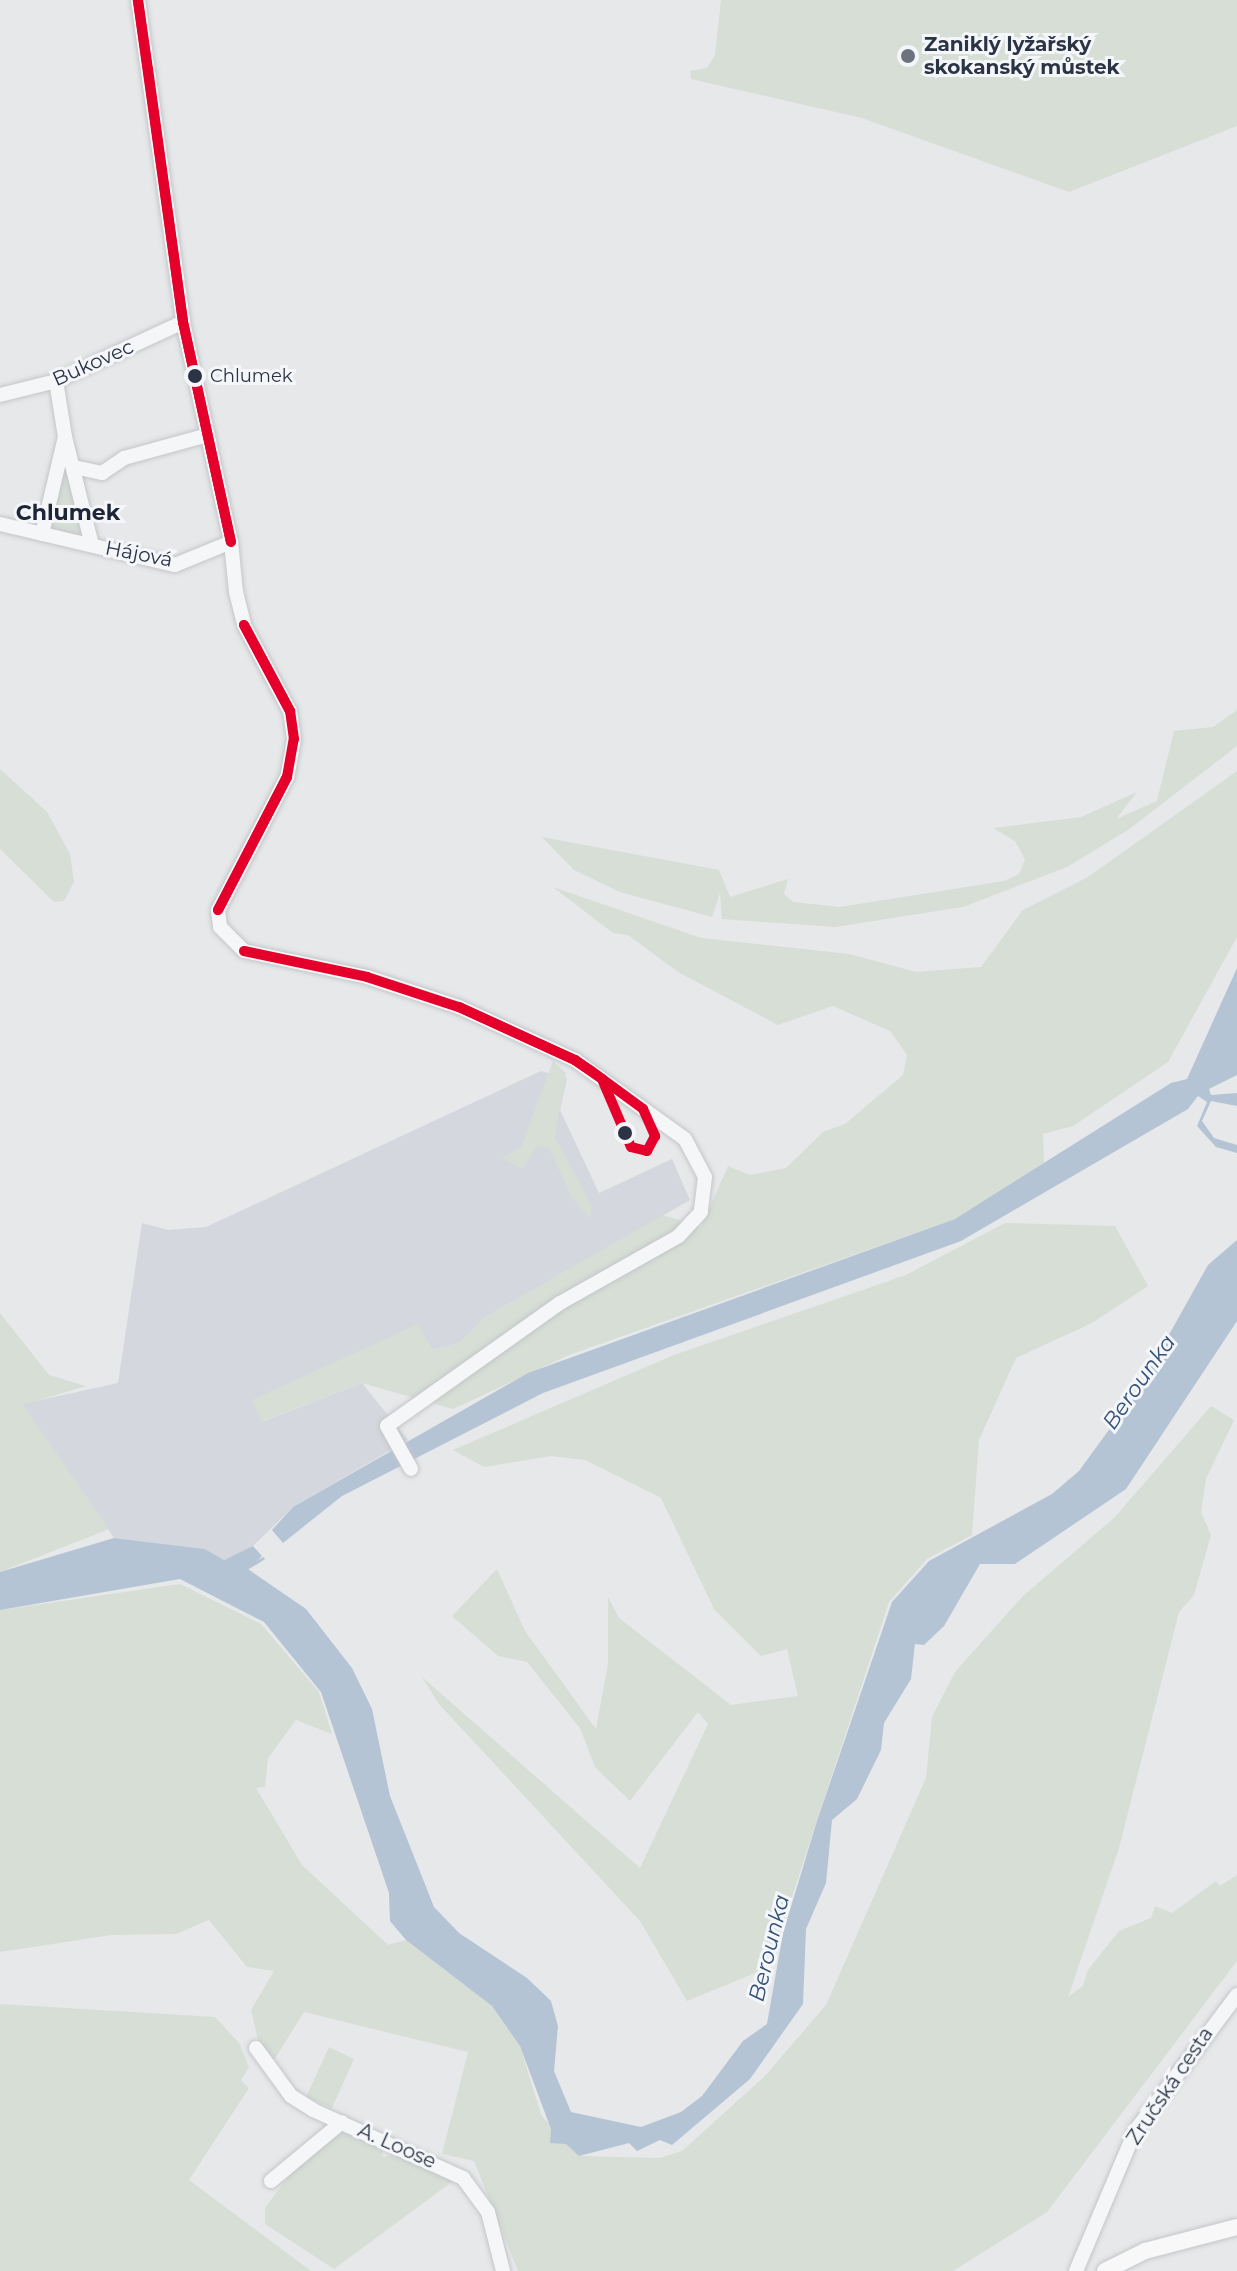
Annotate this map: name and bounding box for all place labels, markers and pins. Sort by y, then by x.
place label: Zaniklý lyžařský skokanský můstek [924,32,1120,79]
marker: Zaniklý lyžařský skokanský můstek [899,47,917,65]
place label: Chlumek [210,365,293,387]
marker: Chlumek [187,368,203,384]
unlabelled marker [617,1125,633,1141]

